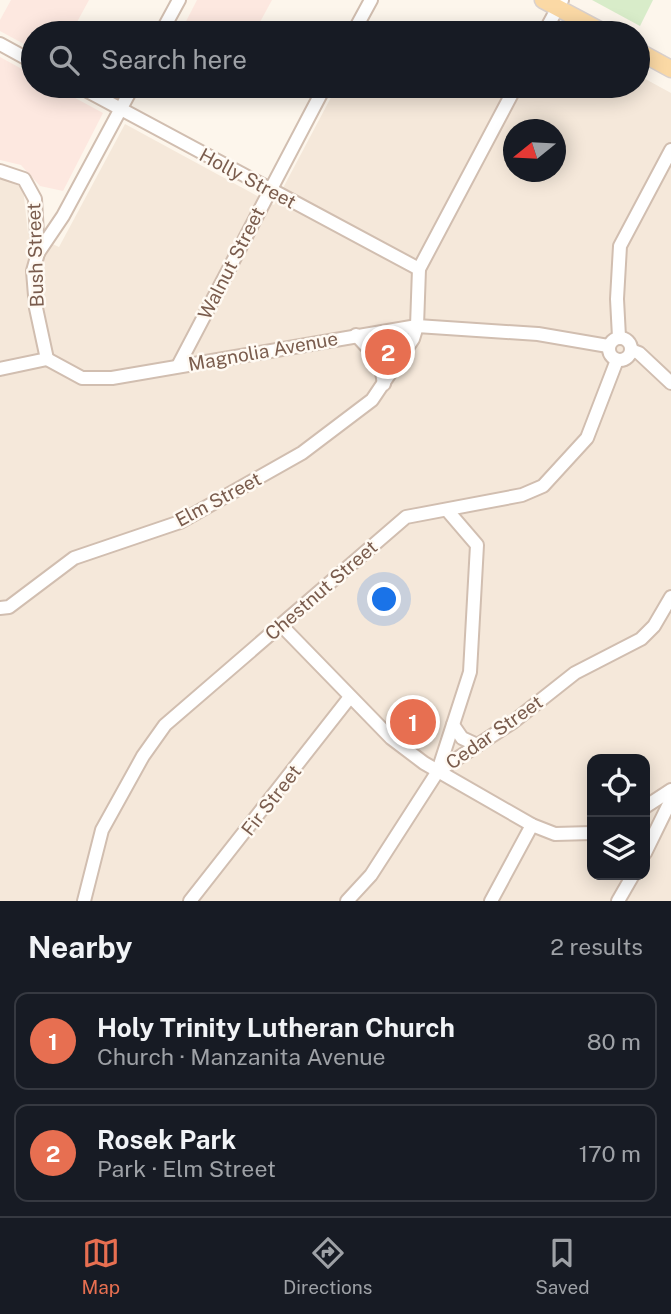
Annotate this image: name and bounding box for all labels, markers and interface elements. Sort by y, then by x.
search box [21,21,650,98]
icon: search [45,41,83,79]
text: Search here [101,44,247,75]
north arrow [503,119,566,182]
street label: Holly Street [196,143,300,213]
street label: Bush Street [22,202,48,308]
street label: Walnut Street [193,203,269,323]
pin: 2 [365,326,411,378]
street label: Magnolia Avenue [186,327,340,375]
street label: Elm Street [171,467,265,531]
street label: Chestnut Street [261,535,381,645]
your location [367,582,401,616]
street label: Cedar Street [441,691,547,773]
pin: 1 [390,696,436,748]
map controls [587,754,650,880]
button: locate [587,754,650,817]
street label: Fir Street [237,760,305,840]
button: layers [587,817,650,880]
text: Nearby [28,929,132,965]
text: 2 results [550,933,643,960]
text: Holy Trinity Lutheran Church [97,1012,455,1043]
text: 1 [48,1028,58,1055]
text: 80 m [587,1028,641,1055]
text: Church · Manzanita Avenue [97,1043,386,1070]
text: Rosek Park [97,1124,236,1155]
text: 2 [46,1140,60,1167]
text: 170 m [579,1140,641,1167]
text: Park · Elm Street [97,1155,276,1182]
tab: Map [81,1234,120,1298]
tab: Directions [283,1234,372,1298]
tab: Saved [535,1234,590,1298]

